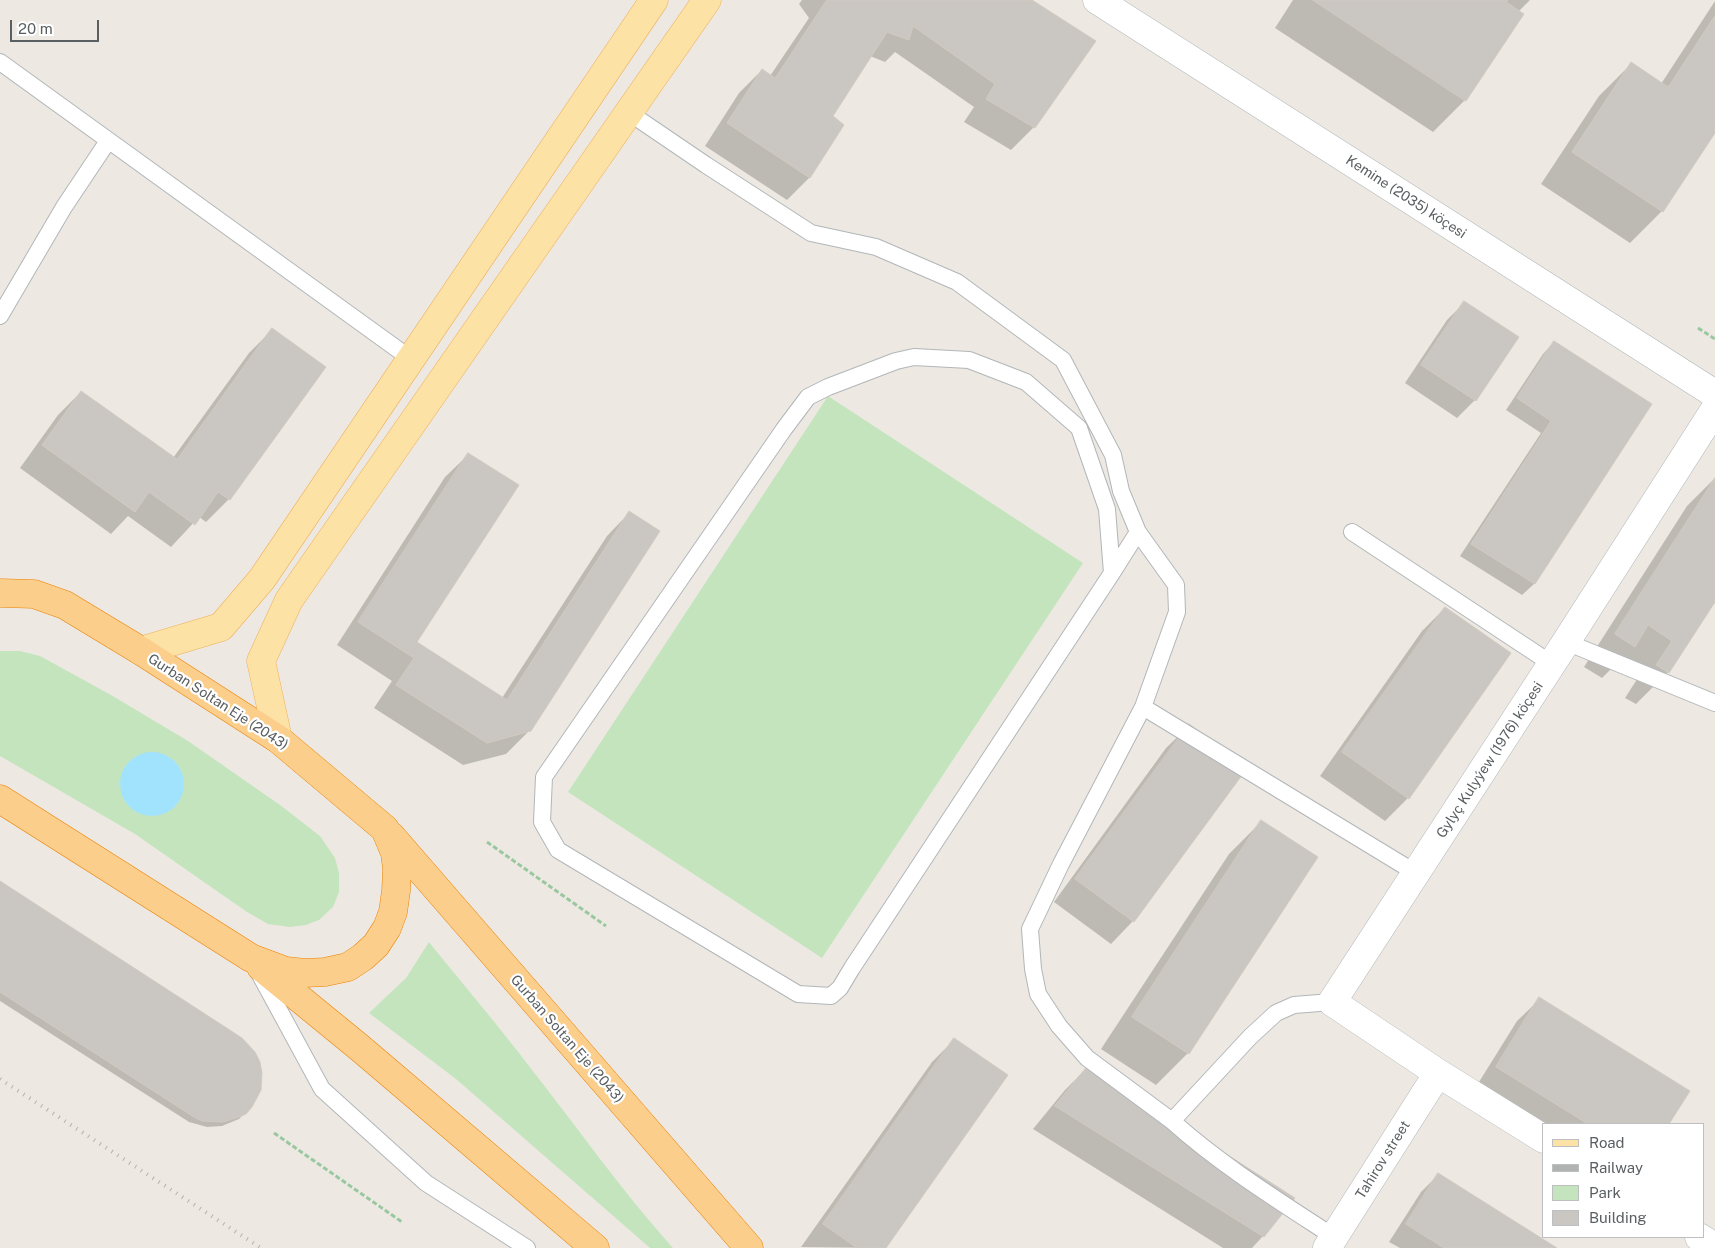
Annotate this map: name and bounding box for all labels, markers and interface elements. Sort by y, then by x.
scale bar [12,10,101,42]
text: 20 m [18,20,53,37]
street label: Kemine (2035) köçesi [1343,152,1469,242]
street label: Gurban Soltan Eje (2043) [145,650,291,754]
street label: Gylyç Kulyýew (1976) köçesi [1433,679,1547,841]
street label: Gurban Soltan Eje (2043) [507,972,627,1106]
street label: Tahirov street [1352,1118,1414,1202]
legend [1542,1123,1705,1238]
text: Road [1589,1134,1625,1151]
text: Railway [1589,1159,1643,1176]
text: Park [1589,1184,1621,1201]
text: Building [1589,1209,1647,1226]

